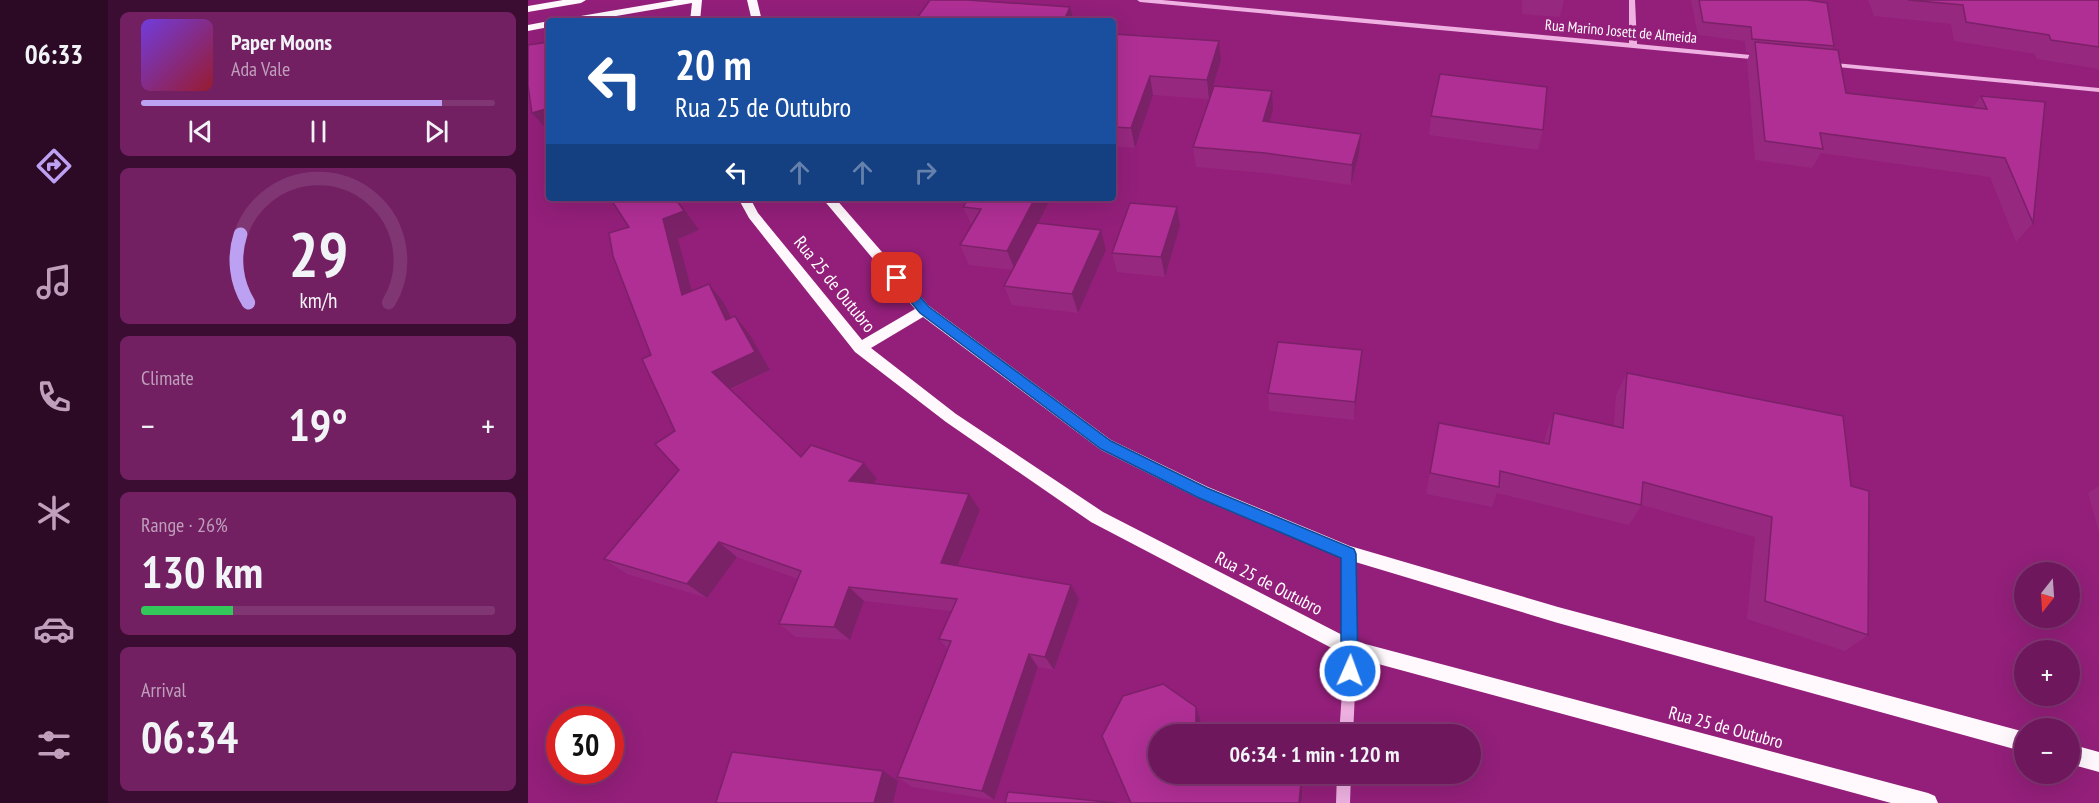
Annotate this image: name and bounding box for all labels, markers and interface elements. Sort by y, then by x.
street label: Rua Marino Josett de Almeida [1544,15,1698,47]
text: Paper Moons [231,28,332,56]
text: 06:33 [25,37,83,71]
text: 20 m [675,37,752,92]
icon: left [576,42,654,120]
text: Ada Vale [231,56,290,82]
text: Rua 25 de Outubro [675,90,851,124]
icon: previous [184,115,217,148]
icon: pause [302,115,335,148]
icon: next [420,115,453,148]
icon: directions [33,145,75,187]
icon: left [720,156,753,189]
icon: ahead [783,156,816,189]
icon: ahead [846,156,879,189]
icon: right [909,156,942,189]
text: 29 [288,213,348,294]
street label: Rua 25 de Outubro [789,231,881,337]
pin [871,252,922,303]
icon: music [33,261,75,303]
icon: arrive [880,261,913,294]
text: km/h [299,286,337,314]
text: Climate [141,365,194,391]
icon: phone [33,376,75,418]
text: 19° [288,395,348,453]
text: − [141,404,155,447]
text: + [481,404,495,447]
icon: climate [33,492,75,534]
text: Range · 26% [141,512,228,538]
text: 130 km [141,542,263,600]
street label: Rua 25 de Outubro [1211,546,1327,620]
north arrow [2014,562,2080,628]
map controls [2014,562,2080,784]
icon: car [33,608,75,650]
position arrow [1318,639,1382,703]
button: + [2014,640,2080,706]
text: Arrival [141,677,186,703]
street label: Rua 25 de Outubro [1666,701,1786,753]
speed limit sign: 30 [546,706,624,784]
text: 06:34 [141,707,238,765]
button: − [2014,718,2080,784]
icon: filters [33,724,75,766]
text: 06:34 · 1 min · 120 m [1229,740,1400,768]

